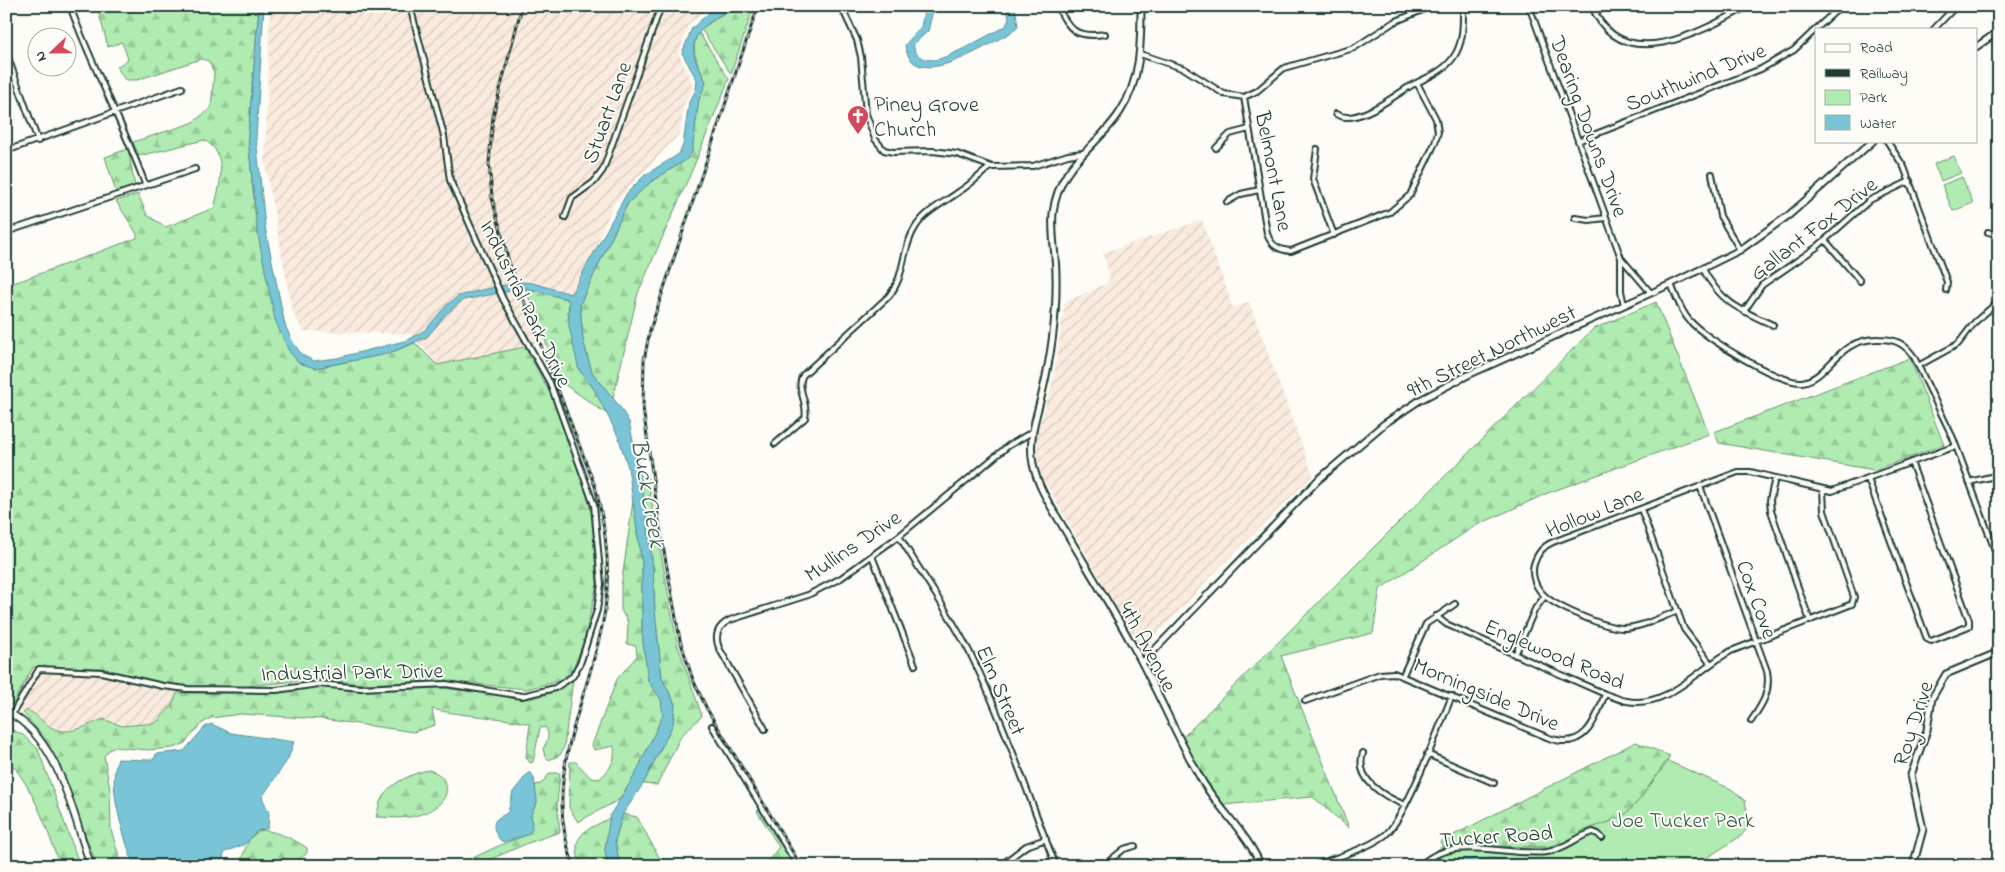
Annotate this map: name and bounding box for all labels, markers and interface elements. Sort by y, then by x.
north arrow [28,28,78,78]
legend [1815,28,1978,142]
street label: Dearing Downs Drive [1538,31,1635,222]
street label: Southwind Drive [1621,36,1771,122]
text: Road [1860,37,1893,59]
text: N [30,48,53,65]
street label: Stuart Lane [576,57,642,168]
text: Railway [1860,63,1908,86]
text: Park [1860,87,1888,109]
place label: Piney Grove Church [874,90,979,147]
church icon: Piney Grove Church [846,104,870,135]
street label: Belmont Lane [1245,108,1299,234]
text: Water [1860,113,1896,135]
street label: Gallant Fox Drive [1744,170,1885,290]
street label: Industrial Park Drive [470,215,579,393]
street label: 9th Street Northwest [1402,298,1583,408]
water label: Buck Creek [620,436,674,552]
street label: Hollow Lane [1541,480,1649,548]
street label: Mullins Drive [799,503,909,592]
street label: Cox Cove [1726,556,1784,644]
street label: 4th Avenue [1109,597,1184,698]
street label: Englewood Road [1478,612,1629,701]
street label: Elm Street [966,641,1033,742]
street label: Morningside Drive [1407,651,1564,742]
street label: Industrial Park Drive [261,656,444,692]
street label: Roy Drive [1886,677,1945,771]
park label: Joe Tucker Park [1612,806,1755,838]
street label: Tucker Road [1439,818,1554,858]

